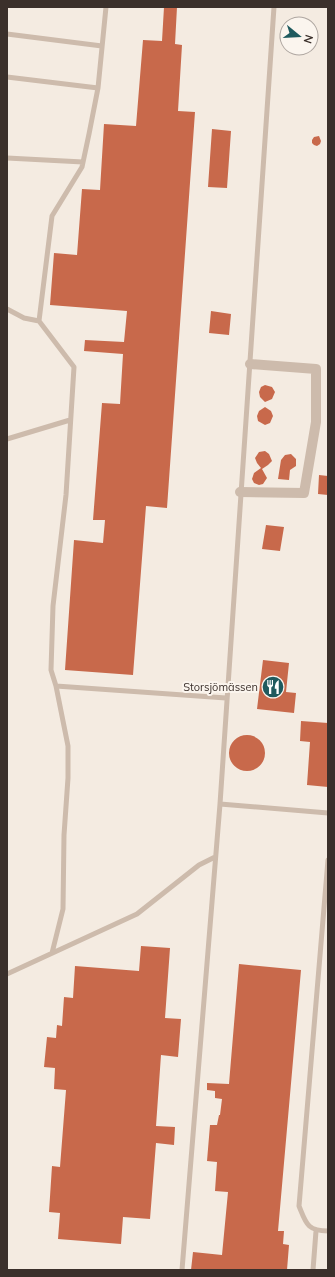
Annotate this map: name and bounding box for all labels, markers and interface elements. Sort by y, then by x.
north arrow [279,16,319,56]
text: N [301,33,316,45]
restaurant icon: Storsjömässen [260,674,286,700]
place label: Storsjömässen [183,680,258,694]

